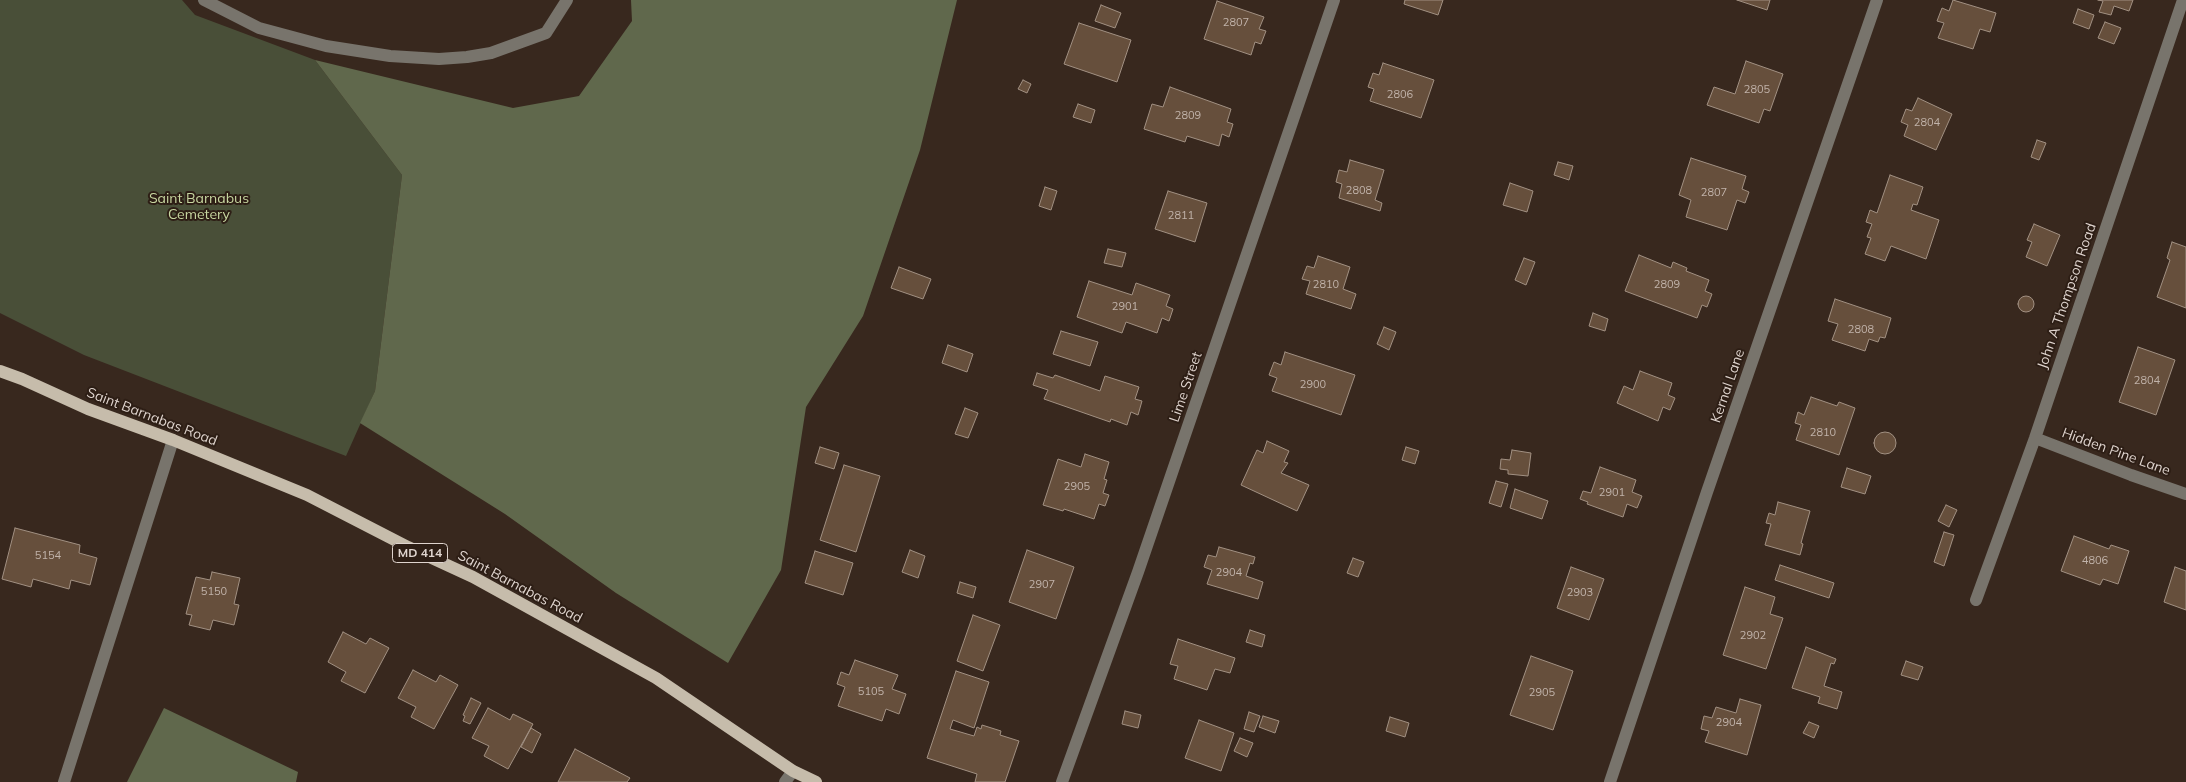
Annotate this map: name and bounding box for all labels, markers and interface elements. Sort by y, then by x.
house number: 2807 [1223,16,1249,30]
house number: 2805 [1744,83,1770,97]
house number: 2806 [1387,88,1413,102]
house number: 2809 [1175,109,1201,123]
house number: 2804 [1914,116,1940,130]
house number: 2808 [1346,184,1372,198]
house number: 2807 [1701,186,1727,200]
park label: Saint Barnabus Cemetery [149,191,249,223]
house number: 2811 [1168,209,1194,223]
street label: John A Thompson Road [2034,221,2100,371]
house number: 2810 [1313,278,1339,292]
house number: 2809 [1654,278,1680,292]
house number: 2901 [1112,300,1138,314]
house number: 2808 [1848,323,1874,337]
street label: Kernal Lane [1708,347,1748,425]
street label: Lime Street [1166,350,1206,424]
house number: 2804 [2134,374,2160,388]
house number: 2900 [1300,378,1326,392]
street label: Saint Barnabas Road [84,384,220,450]
street label: Hidden Pine Lane [2060,425,2172,479]
house number: 2810 [1810,426,1836,440]
house number: 2905 [1064,480,1090,494]
house number: 2901 [1599,486,1625,500]
road number: MD 414 [392,544,448,562]
street label: Saint Barnabas Road [455,547,585,627]
house number: 5154 [35,549,61,563]
house number: 4806 [2082,554,2108,568]
house number: 2904 [1216,566,1242,580]
house number: 2907 [1029,578,1055,592]
house number: 5150 [201,585,227,599]
house number: 2903 [1567,586,1593,600]
house number: 2902 [1740,629,1766,643]
house number: 5105 [858,685,884,699]
house number: 2905 [1529,686,1555,700]
house number: 2904 [1716,716,1742,730]

